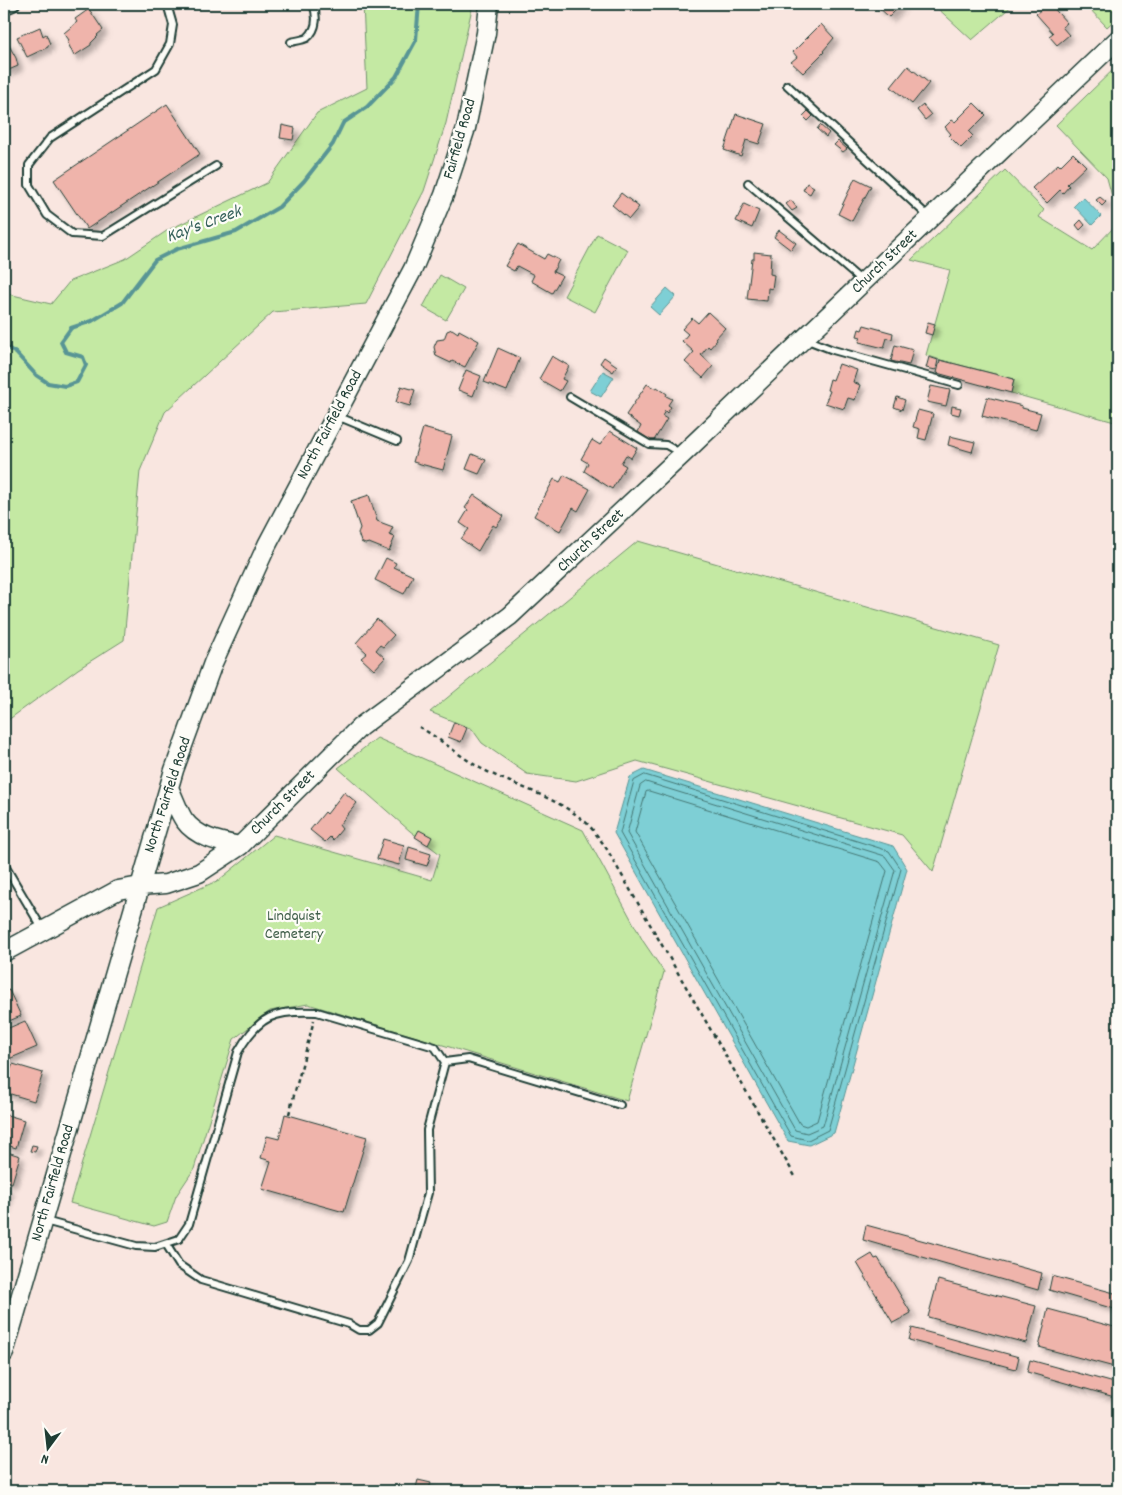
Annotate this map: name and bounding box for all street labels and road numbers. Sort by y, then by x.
street label: Fairfield Road [438,96,482,182]
street label: Church Street [847,224,923,300]
street label: North Fairfield Road [292,366,368,484]
street label: Church Street [552,504,630,578]
street label: North Fairfield Road [138,734,198,856]
street label: Church Street [245,765,321,841]
street label: North Fairfield Road [25,1122,81,1244]

